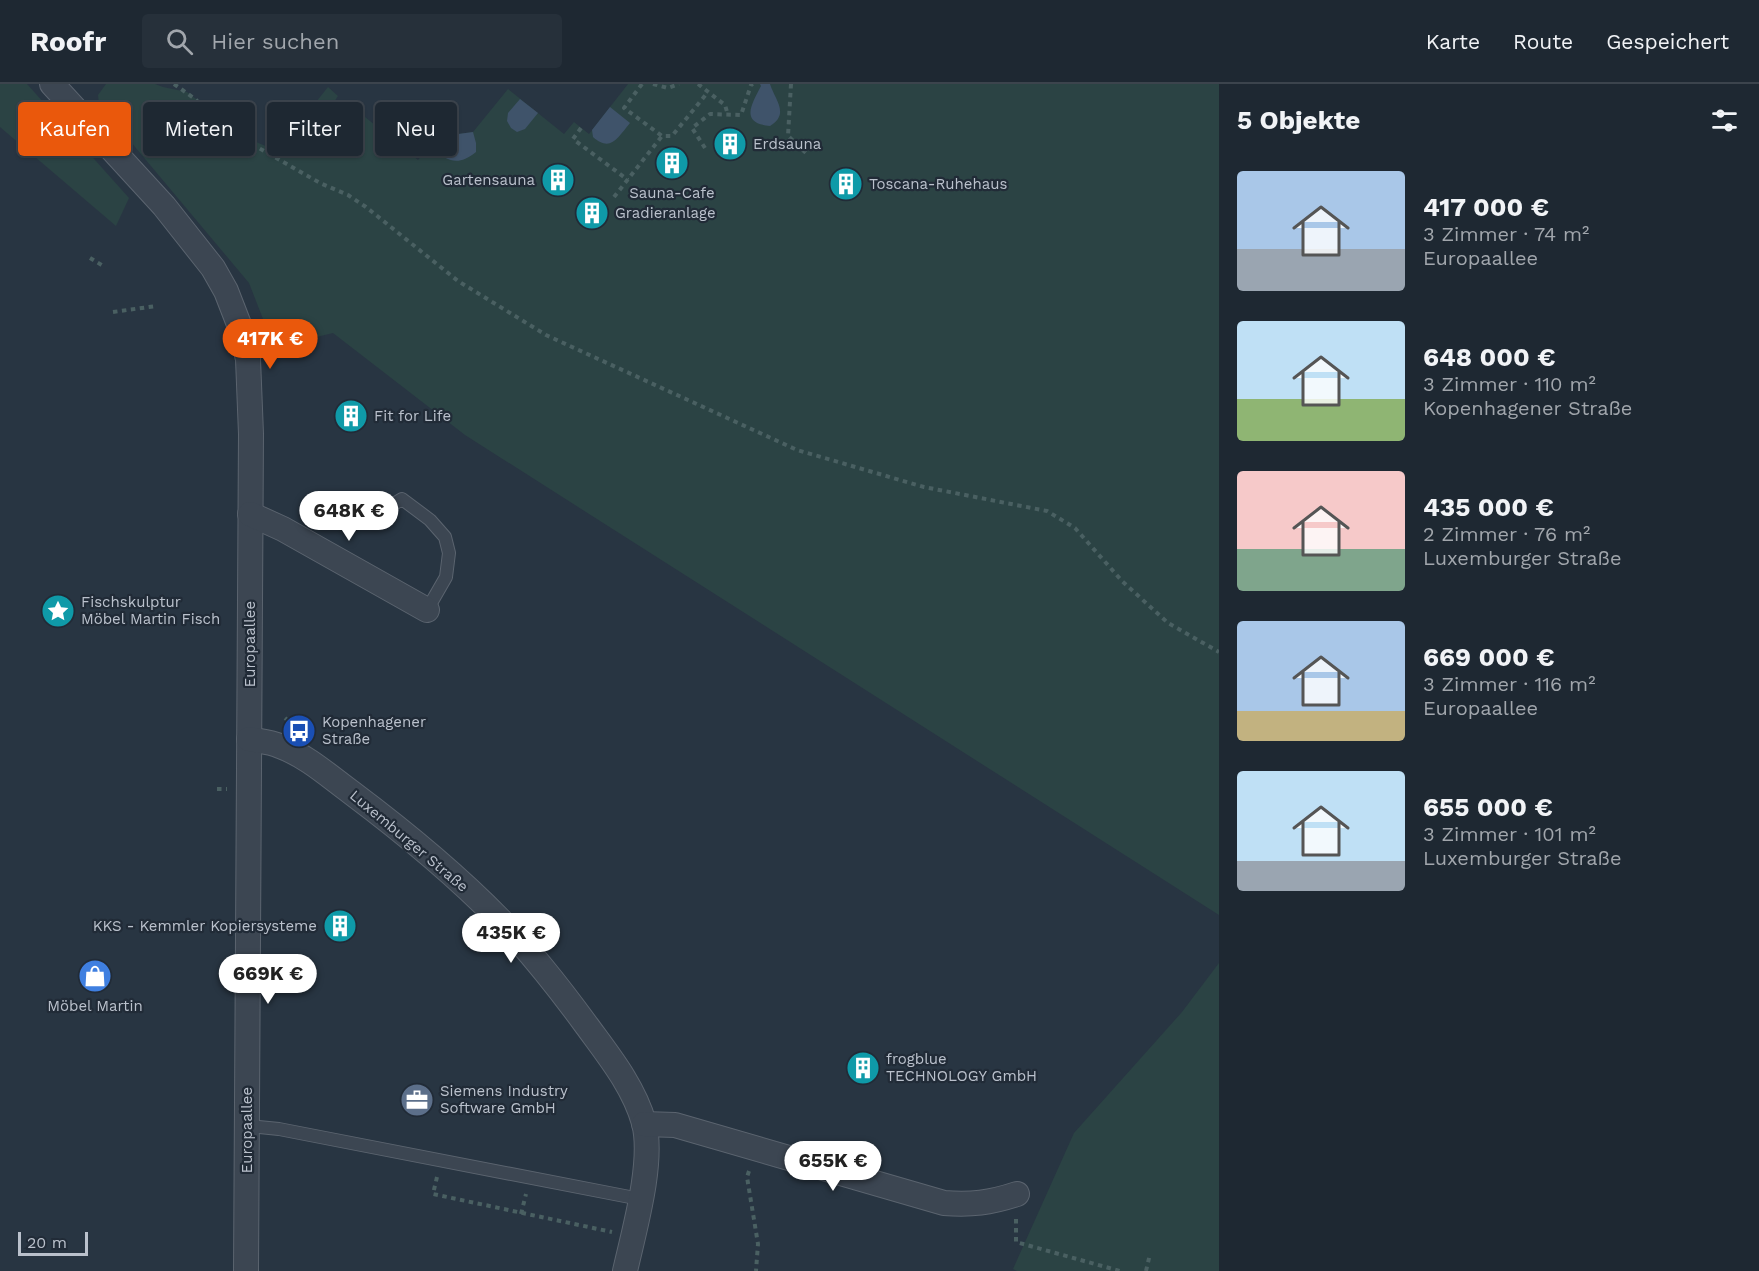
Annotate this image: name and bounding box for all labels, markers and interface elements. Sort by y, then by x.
search box [142,14,562,68]
text: Roofr [30,25,106,58]
icon: search [163,25,196,58]
text: Hier suchen [211,29,339,54]
text: Karte [1426,29,1480,54]
text: Route [1513,29,1573,54]
text: Gespeichert [1606,29,1729,54]
chip: Kaufen [18,102,131,156]
chip: Mieten [143,102,255,156]
chip: Filter [267,102,363,156]
chip: Neu [375,102,457,156]
icon: filters [1708,104,1741,137]
text: 5 Objekte [1237,105,1360,135]
building icon: Erdsauna [712,126,748,162]
place label: Erdsauna [753,135,822,153]
building icon: Sauna-Cafe [654,145,690,181]
building icon: Gartensauna [540,162,576,198]
building icon: Toscana-Ruhehaus [828,166,864,202]
place label: Gartensauna [442,171,536,189]
place label: Toscana-Ruhehaus [869,175,1007,193]
place label: Sauna-Cafe [629,184,715,202]
text: 417 000 € [1423,192,1549,222]
building icon: Gradieranlage [574,195,610,231]
icon: home [1285,195,1357,267]
place label: Gradieranlage [615,204,716,222]
text: 3 Zimmer · 74 m² [1423,222,1589,246]
text: Europaallee [1423,246,1538,270]
pin: 417K € [221,319,319,370]
text: 417K € [237,326,303,350]
text: 648 000 € [1423,342,1555,372]
icon: home [1285,345,1357,417]
text: 3 Zimmer · 110 m² [1423,372,1596,396]
text: Kopenhagener Straße [1423,396,1632,420]
building icon: Fit for Life [333,398,369,434]
place label: Fit for Life [374,407,451,425]
pin: 648K € [300,491,398,542]
text: 435 000 € [1423,492,1554,522]
icon: home [1285,495,1357,567]
text: 648K € [313,498,385,522]
text: 2 Zimmer · 76 m² [1423,522,1590,546]
text: Luxemburger Straße [1423,546,1621,570]
place icon: Fischskulptur Möbel Martin Fisch [40,593,76,629]
place label: Fischskulptur Möbel Martin Fisch [81,593,220,628]
street label: Europaallee [241,601,259,687]
text: 669 000 € [1423,642,1554,672]
icon: home [1285,645,1357,717]
text: 3 Zimmer · 116 m² [1423,672,1595,696]
text: Europaallee [1423,696,1538,720]
bus stop icon: Kopenhagener Straße [281,713,317,749]
place label: Kopenhagener Straße [322,713,426,748]
street label: Luxemburger Straße [346,786,472,896]
text: 655 000 € [1423,792,1553,822]
icon: home [1285,795,1357,867]
text: 3 Zimmer · 101 m² [1423,822,1596,846]
text: Luxemburger Straße [1423,846,1621,870]
building icon: KKS - Kemmler Kopiersysteme [322,908,358,944]
pin: 435K € [462,913,560,964]
place label: KKS - Kemmler Kopiersysteme [93,917,317,935]
text: 435K € [476,920,546,944]
pin: 669K € [219,954,317,1005]
shop icon: Möbel Martin [77,958,113,994]
text: 669K € [233,961,303,985]
place label: Möbel Martin [47,997,143,1015]
building icon: frogblue TECHNOLOGY GmbH [845,1050,881,1086]
place label: frogblue TECHNOLOGY GmbH [886,1050,1037,1085]
office icon: Siemens Industry Software GmbH [399,1082,435,1118]
place label: Siemens Industry Software GmbH [440,1082,568,1117]
street label: Europaallee [238,1087,256,1173]
pin: 655K € [784,1141,882,1192]
text: 655K € [798,1148,868,1172]
scale bar [18,1229,88,1256]
text: 20 m [27,1233,67,1252]

